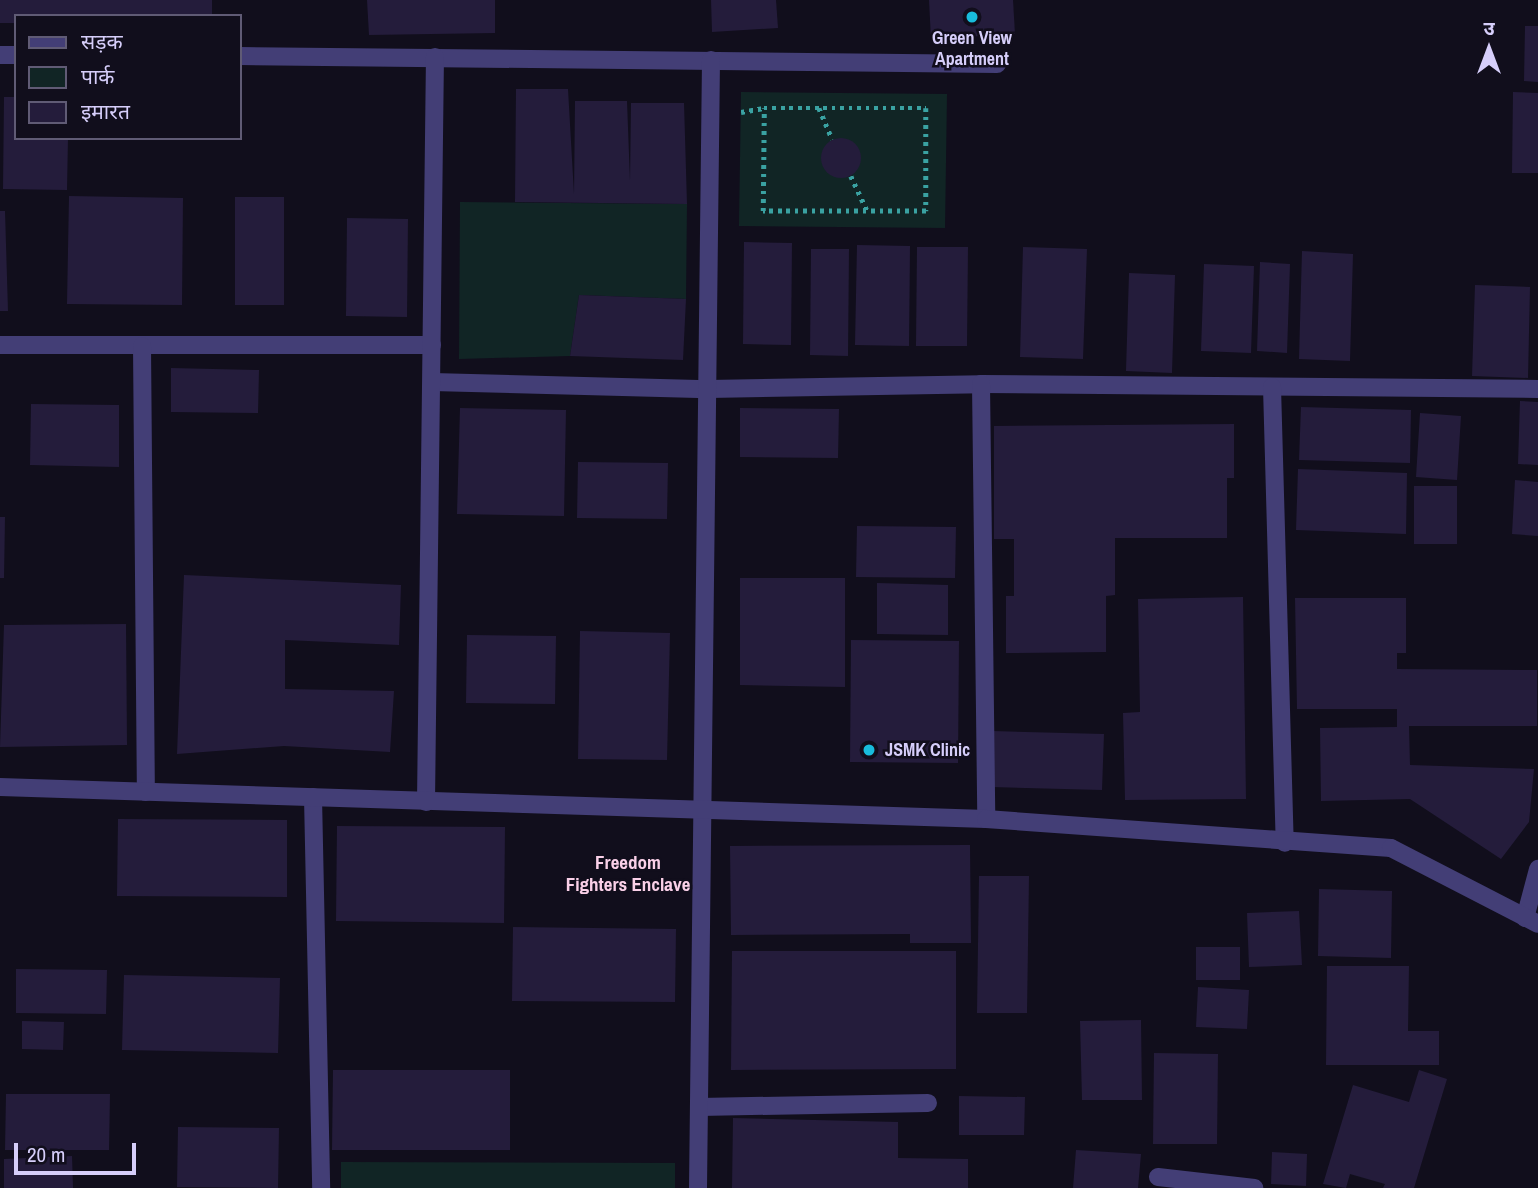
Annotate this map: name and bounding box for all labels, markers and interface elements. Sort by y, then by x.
marker: Green View Apartment [964,9,980,25]
legend [14,14,242,140]
north arrow [1454,14,1524,84]
text: उ [1483,15,1495,41]
text: सड़क [81,27,123,56]
place label: Green View Apartment [932,28,1012,70]
text: पार्क [81,62,115,91]
text: इमारत [81,97,130,126]
place label: JSMK Clinic [885,739,970,761]
marker: JSMK Clinic [859,740,879,760]
district label: Freedom Fighters Enclave [566,852,690,896]
scale bar [18,1128,140,1172]
text: 20 m [27,1140,65,1169]

